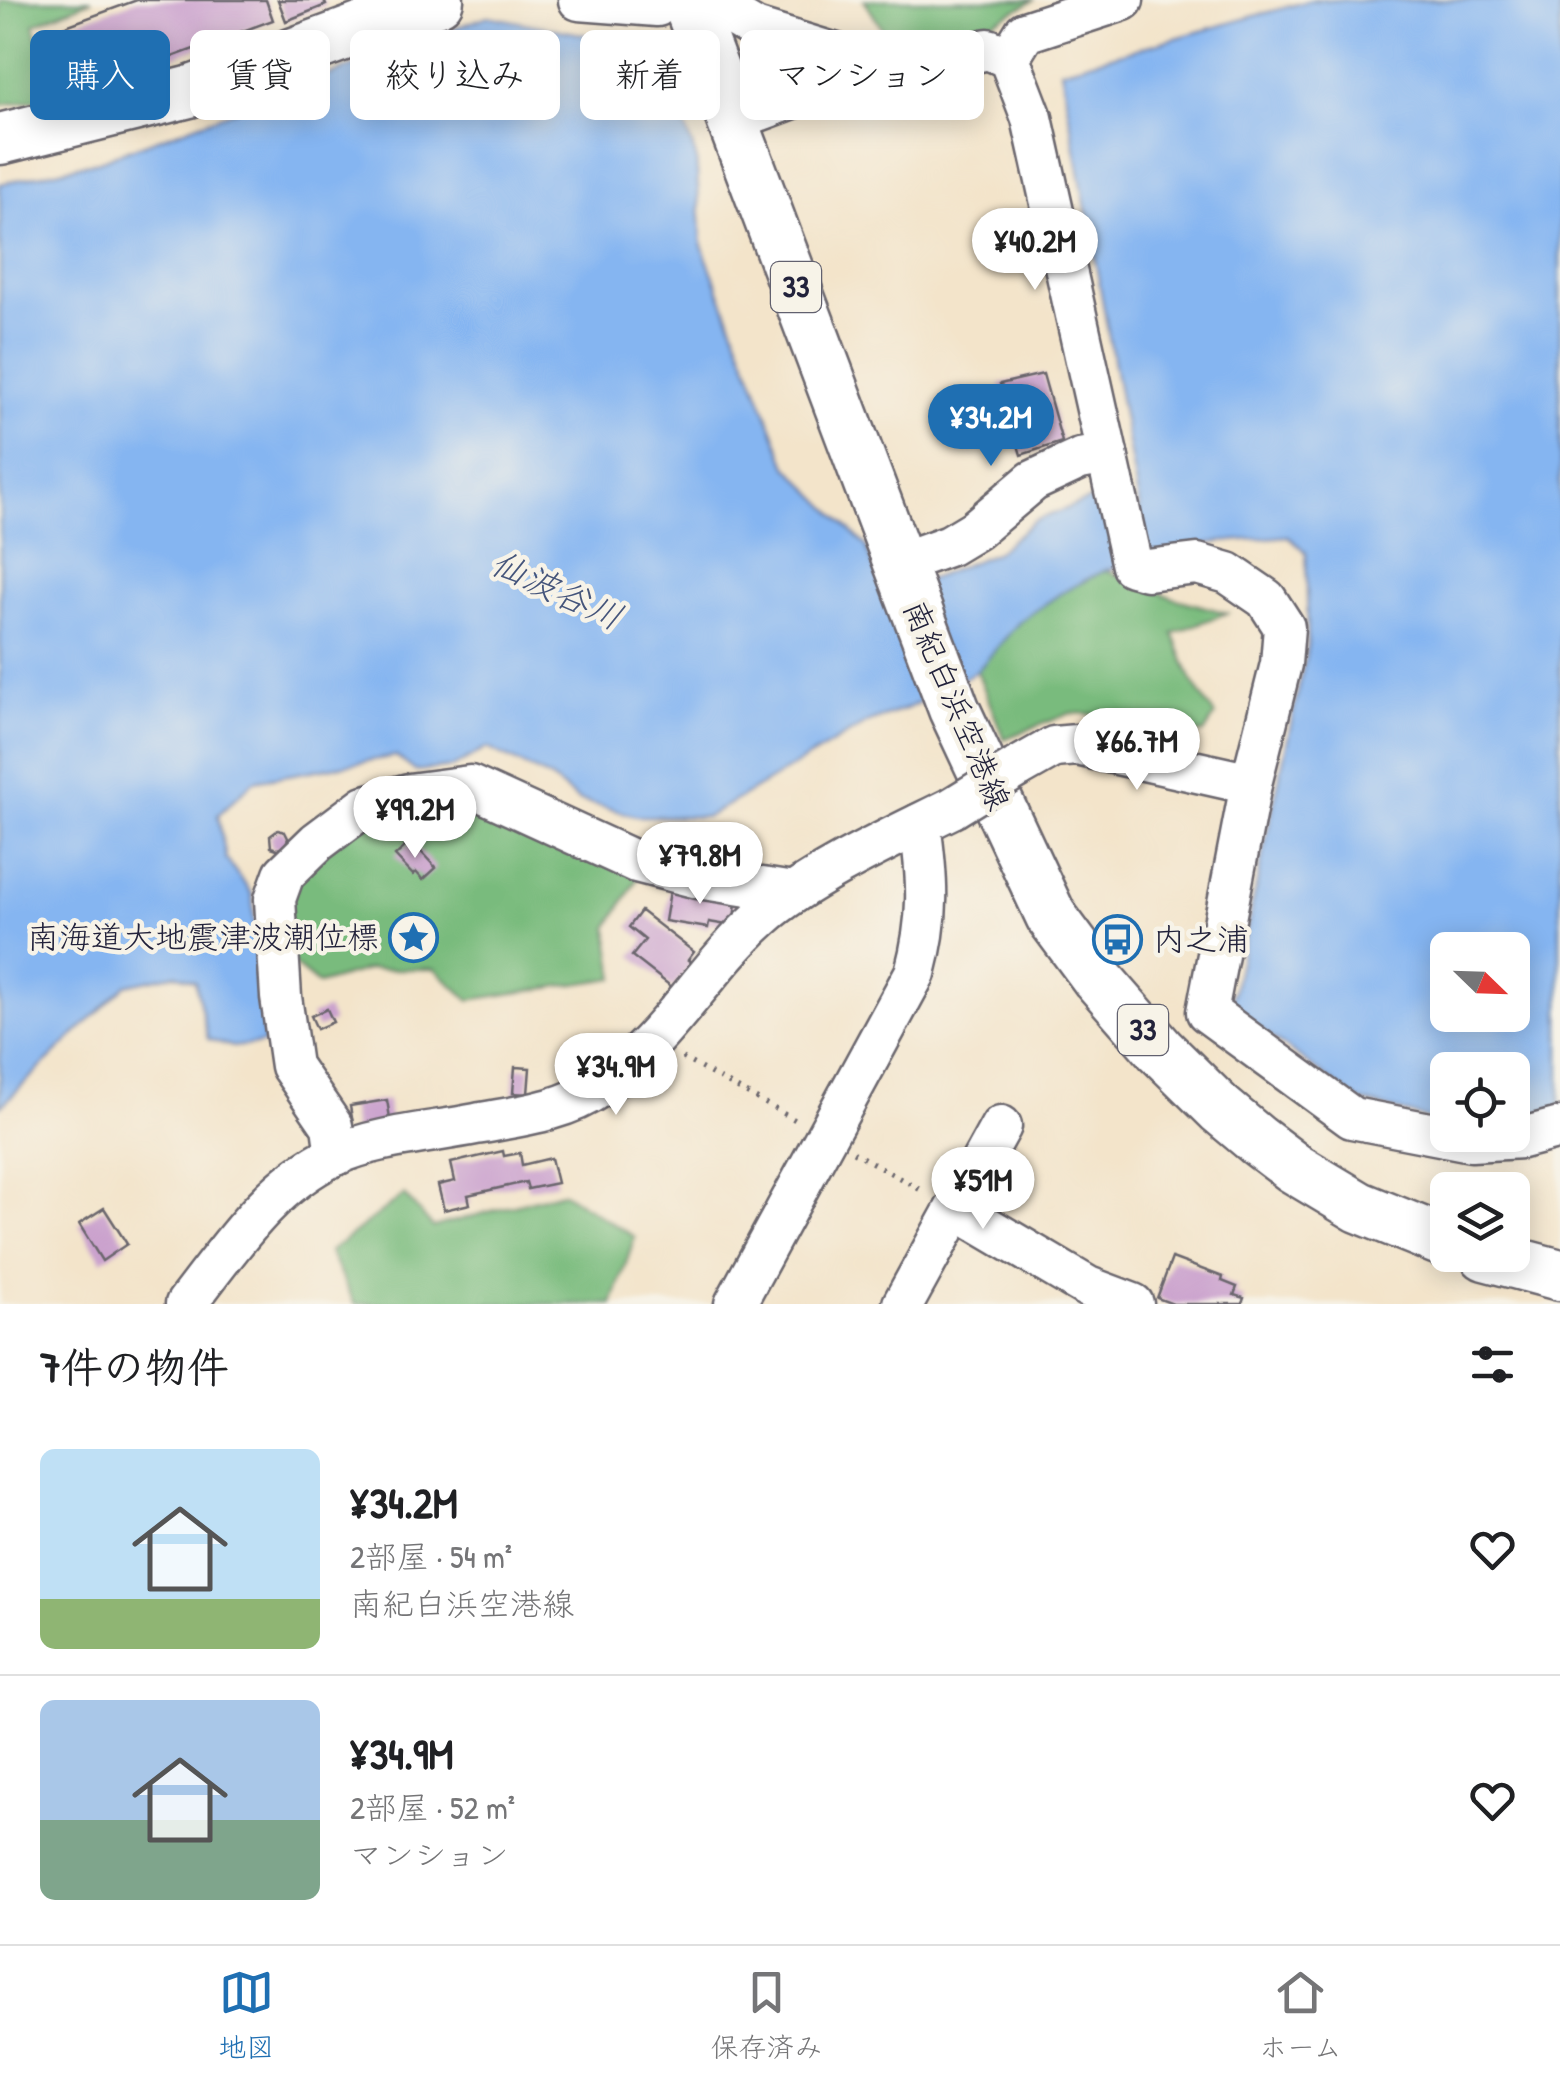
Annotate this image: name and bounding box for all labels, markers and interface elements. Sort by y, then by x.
chip: 購入 [30,30,170,120]
chip: 賃貸 [190,30,330,120]
chip: 絞り込み [350,30,560,120]
chip: 新着 [580,30,720,120]
chip: マンション [740,30,984,120]
pin: ¥40.2M [954,208,1116,293]
text: ¥40.2M [994,219,1076,262]
road number: 33 [771,262,821,312]
pin: ¥34.2M [910,384,1072,469]
text: ¥34.2M [950,395,1032,438]
water label: 仙波谷川 [484,539,631,640]
street label: 南紀白浜空港線 [894,593,1021,816]
pin: ¥66.7M [1056,708,1218,793]
text: ¥66.7M [1096,719,1178,762]
pin: ¥99.2M [334,776,496,861]
text: ¥99.2M [375,787,455,830]
pin: ¥79.8M [619,822,781,907]
text: ¥79.8M [659,833,741,876]
place icon: 南海道大地震津波潮位標 [388,911,440,963]
bus stop icon: 内之浦 [1092,913,1144,965]
place label: 南海道大地震津波潮位標 [27,915,379,958]
place label: 内之浦 [1153,917,1249,960]
north arrow [1430,932,1530,1032]
map controls [1430,932,1530,1272]
road number: 33 [1118,1005,1168,1055]
pin: ¥34.9M [535,1033,697,1118]
text: ¥34.9M [577,1044,655,1087]
button: locate [1430,1052,1530,1152]
pin: ¥51M [924,1147,1042,1232]
text: ¥51M [953,1158,1013,1201]
button: layers [1430,1172,1530,1272]
icon: filters [1465,1337,1520,1392]
text: 7件の物件 [40,1338,229,1395]
text: ¥34.2M [350,1474,458,1531]
icon: home [120,1489,240,1609]
icon: heart [1465,1522,1520,1577]
text: 2部屋 · 54 m² [350,1535,512,1578]
text: 南紀白浜空港線 [350,1582,574,1625]
text: ¥34.9M [350,1725,453,1782]
icon: home [120,1740,240,1860]
icon: heart [1465,1773,1520,1828]
text: 2部屋 · 52 m² [350,1786,515,1829]
text: マンション [350,1833,509,1876]
tab: 地図 [218,1965,274,2066]
tab: 保存済み [711,1965,823,2066]
tab: ホーム [1259,1965,1342,2066]

